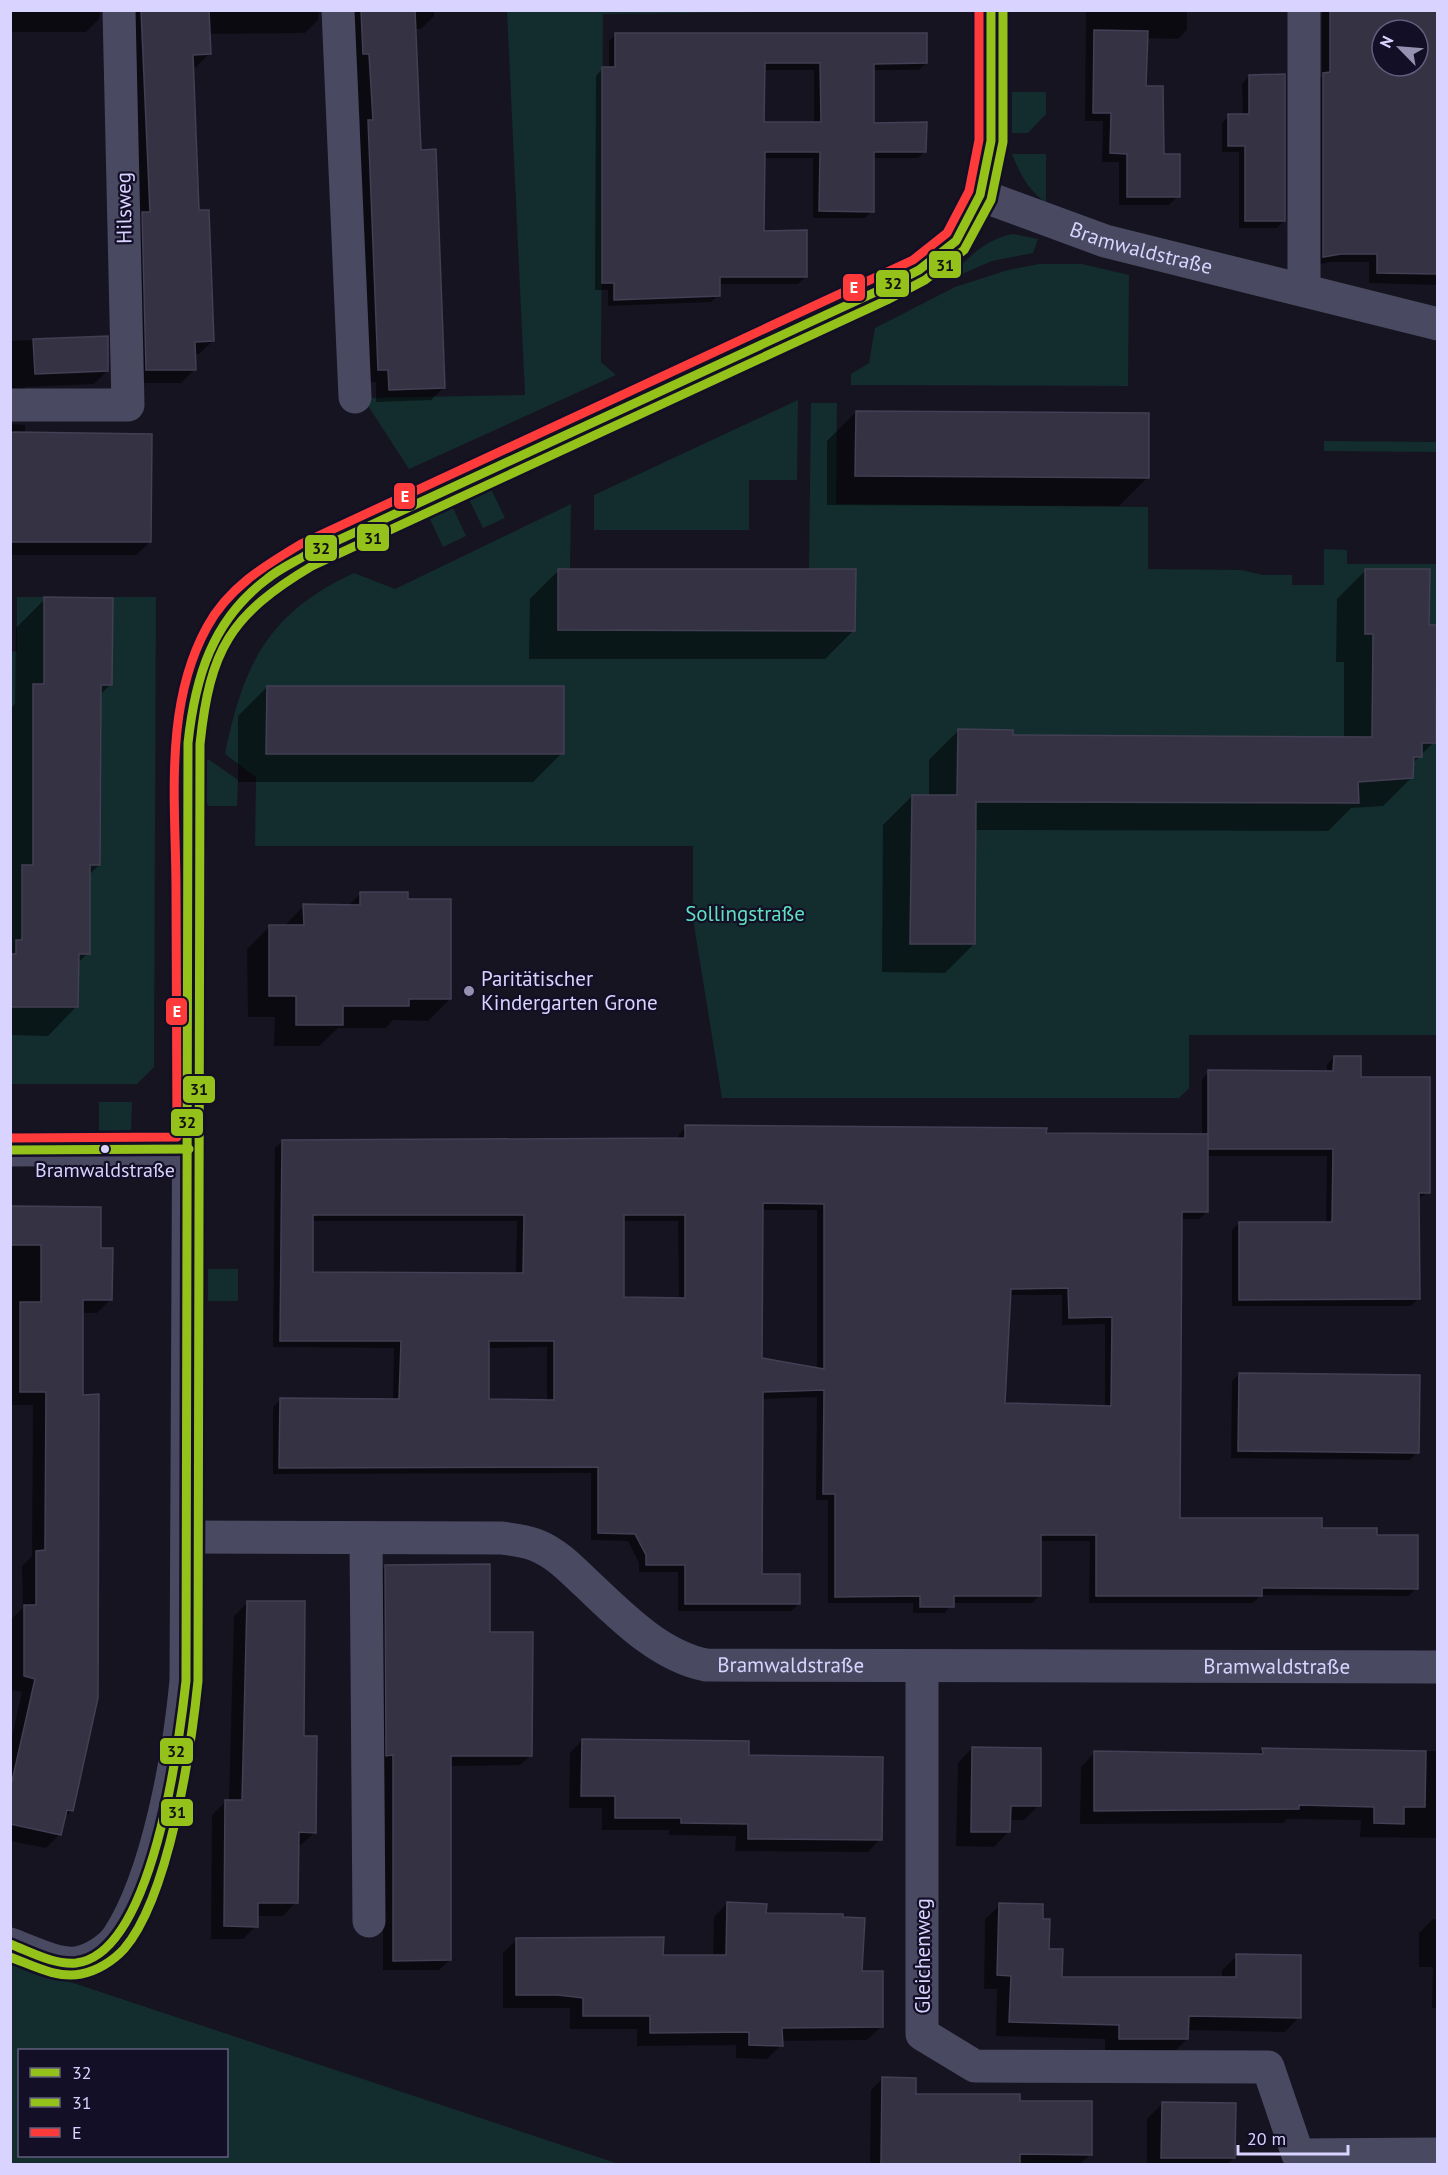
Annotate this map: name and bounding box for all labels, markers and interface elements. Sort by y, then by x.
north arrow [1370,18,1430,78]
text: N [1375,33,1398,51]
street label: Hilsweg [109,172,138,244]
street label: Bramwaldstraße [1066,215,1215,280]
line badge: 31 [928,250,962,279]
text: 31 [936,255,954,275]
line badge: 32 [875,269,910,298]
line badge: E [842,273,866,302]
text: 32 [884,273,902,293]
text: E [850,277,858,297]
line badge: E [393,482,416,510]
text: E [401,486,409,506]
line badge: 31 [356,523,390,552]
text: 31 [364,528,382,548]
line badge: 32 [304,534,338,562]
text: 32 [312,538,330,558]
park label: Sollingstraße [685,900,805,927]
place label: Paritätischer Kindergarten Grone [481,965,658,1016]
marker: Paritätischer Kindergarten Grone [462,984,476,998]
line badge: E [165,997,188,1026]
text: E [173,1001,181,1021]
line badge: 31 [182,1075,216,1104]
text: 31 [190,1079,208,1099]
line badge: 32 [170,1108,204,1137]
text: 32 [178,1112,196,1132]
marker: Bramwaldstraße [99,1143,111,1155]
place label: Bramwaldstraße [35,1157,175,1183]
street label: Bramwaldstraße [717,1651,864,1678]
street label: Bramwaldstraße [1203,1652,1350,1680]
line badge: 32 [159,1737,194,1765]
text: 32 [167,1741,185,1761]
line badge: 31 [160,1798,194,1827]
text: 31 [168,1802,186,1822]
street label: Gleichenweg [909,1898,936,2014]
legend [18,2049,228,2157]
text: 32 [72,2061,92,2084]
text: 31 [72,2091,92,2114]
scale bar [1238,2118,1348,2156]
text: E [72,2121,82,2144]
text: 20 m [1247,2127,1286,2150]

